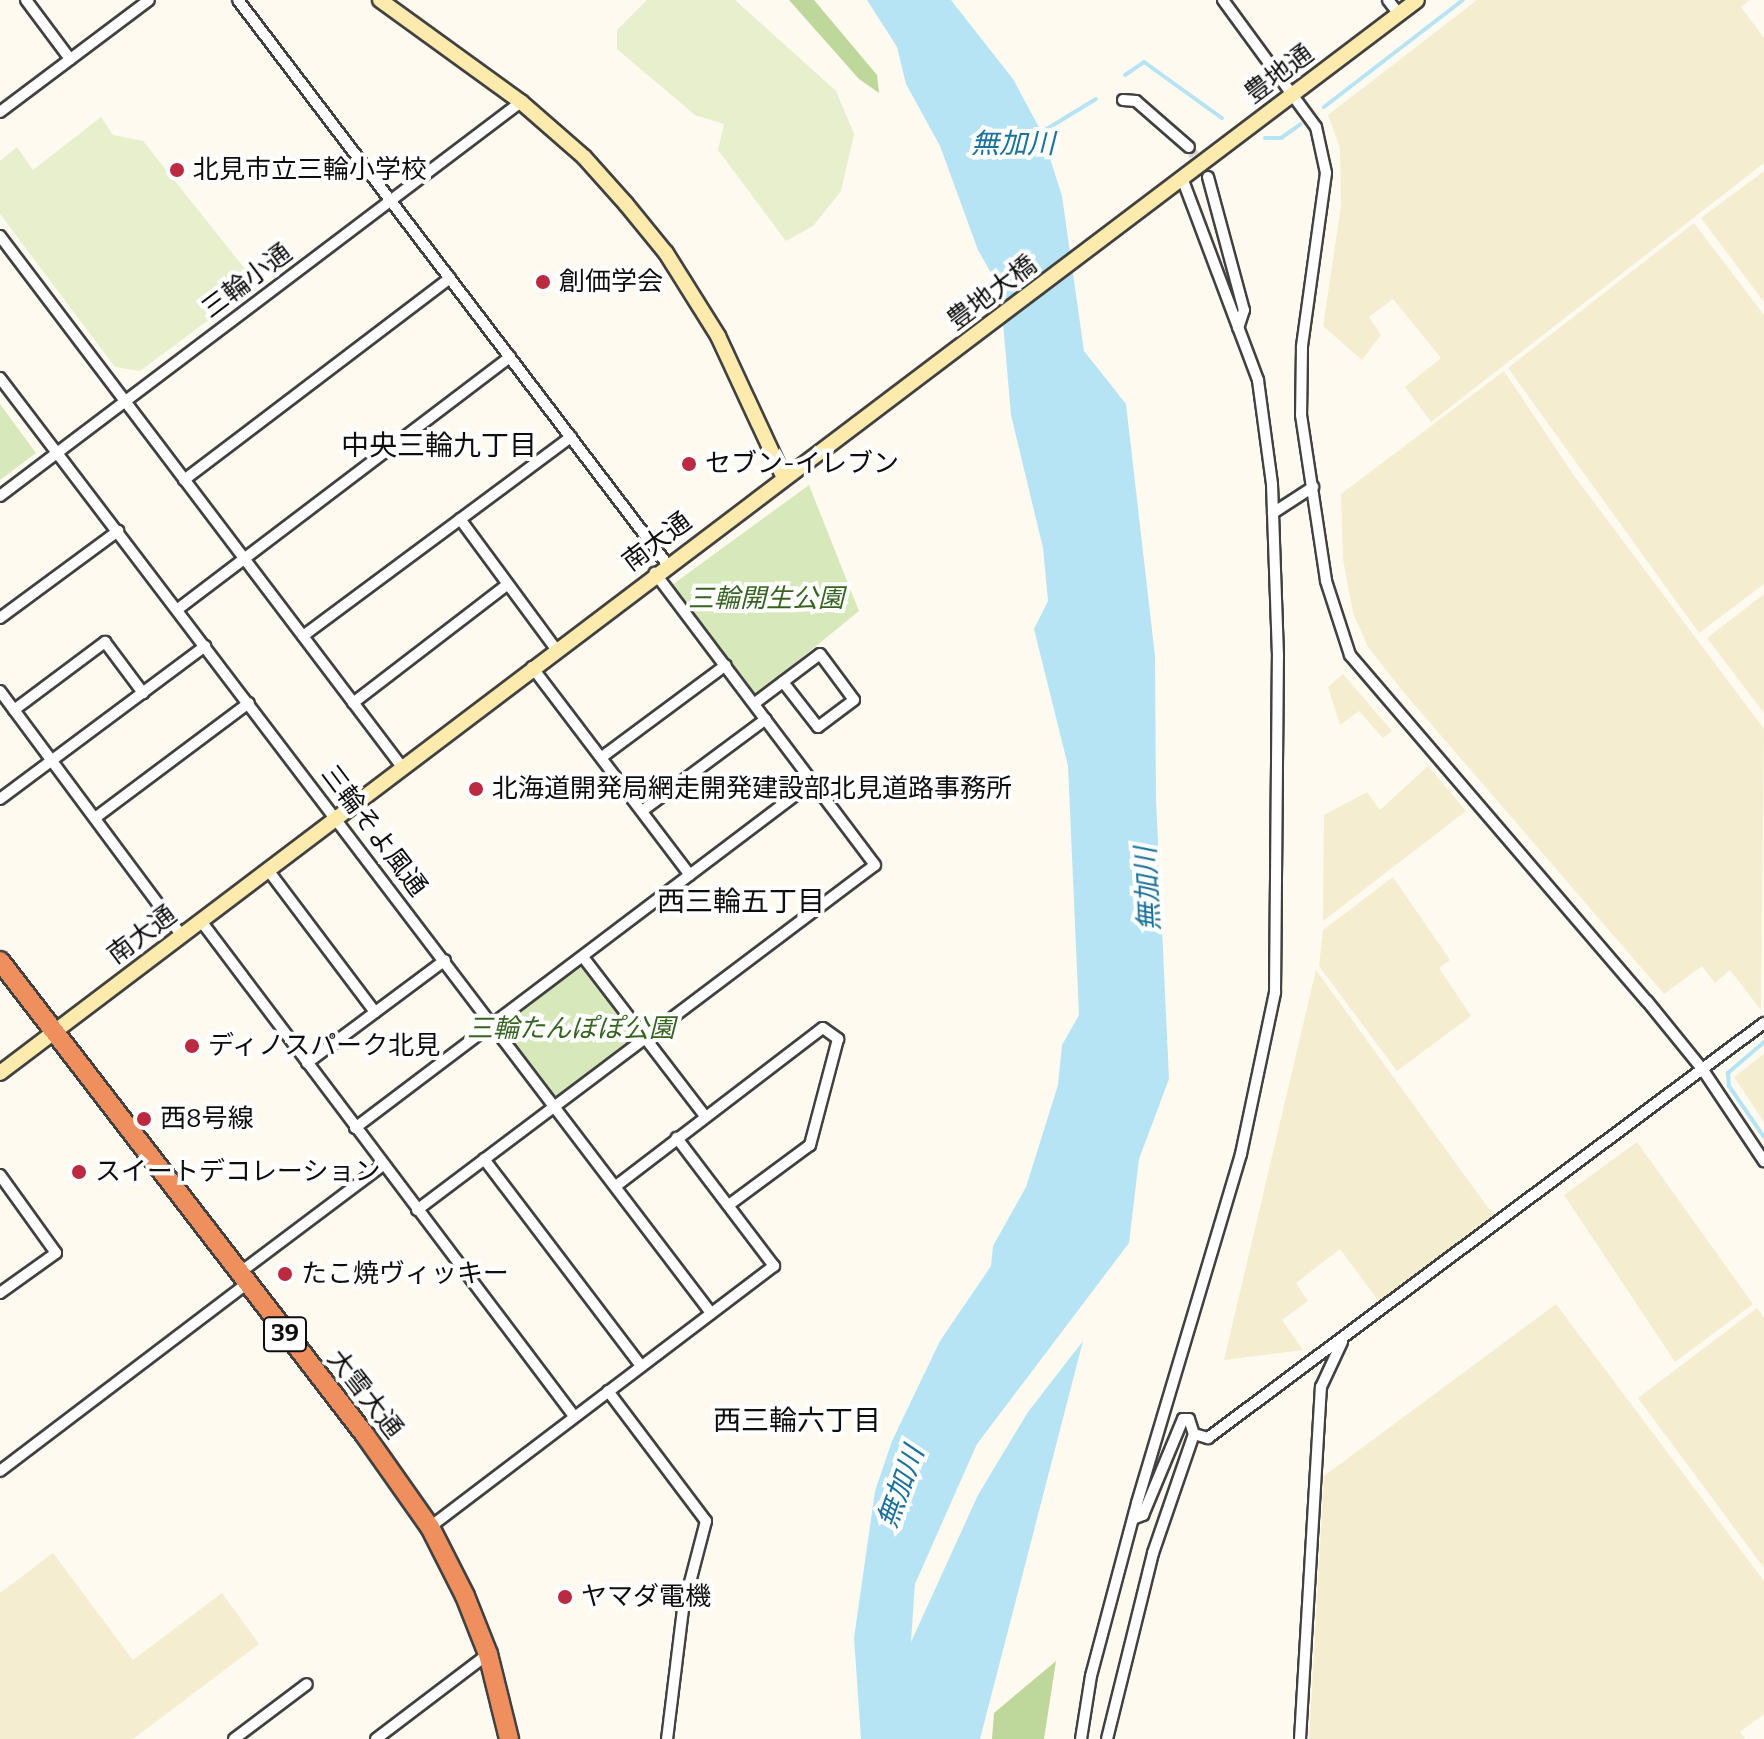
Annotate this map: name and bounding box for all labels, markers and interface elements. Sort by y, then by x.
street label: 豊地通 [1238,38,1320,110]
water label: 無加川 [971,127,1055,161]
place label: 北見市立三輪小学校 [193,154,427,186]
marker: 北見市立三輪小学校 [168,161,186,179]
street label: 三輪小通 [196,237,298,325]
street label: 豊地大橋 [941,249,1043,337]
place label: 創価学会 [559,266,663,298]
marker: 創価学会 [534,273,552,291]
district label: 中央三輪九丁目 [341,429,537,463]
place label: セブン-イレブン [705,448,899,480]
marker: セブン-イレブン [680,455,698,473]
street label: 南大通 [616,506,698,578]
park label: 三輪開生公園 [688,583,844,615]
street label: 三輪そよ風通 [315,759,433,903]
place label: 北海道開発局網走開発建設部北見道路事務所 [492,773,1012,805]
marker: 北海道開発局網走開発建設部北見道路事務所 [467,780,485,798]
water label: 無加川 [1129,846,1167,932]
district label: 西三輪五丁目 [657,885,825,919]
street label: 南大通 [101,899,183,971]
park label: 三輪たんぽぽ公園 [467,1013,675,1045]
place label: ディノスパーク北見 [208,1030,442,1062]
marker: ディノスパーク北見 [183,1037,201,1055]
place label: 西8号線 [160,1103,254,1135]
marker: 西8号線 [135,1110,153,1128]
place label: スイートデコレーション [95,1156,381,1188]
marker: スイートデコレーション [70,1163,88,1181]
place label: たこ焼ヴィッキー [301,1258,509,1290]
marker: たこ焼ヴィッキー [276,1265,294,1283]
road number: 39 [261,1314,309,1354]
street label: 大雪大通 [321,1343,409,1445]
district label: 西三輪六丁目 [713,1404,881,1438]
water label: 無加川 [871,1442,931,1532]
place label: ヤマダ電機 [581,1581,711,1613]
marker: ヤマダ電機 [556,1588,574,1606]

